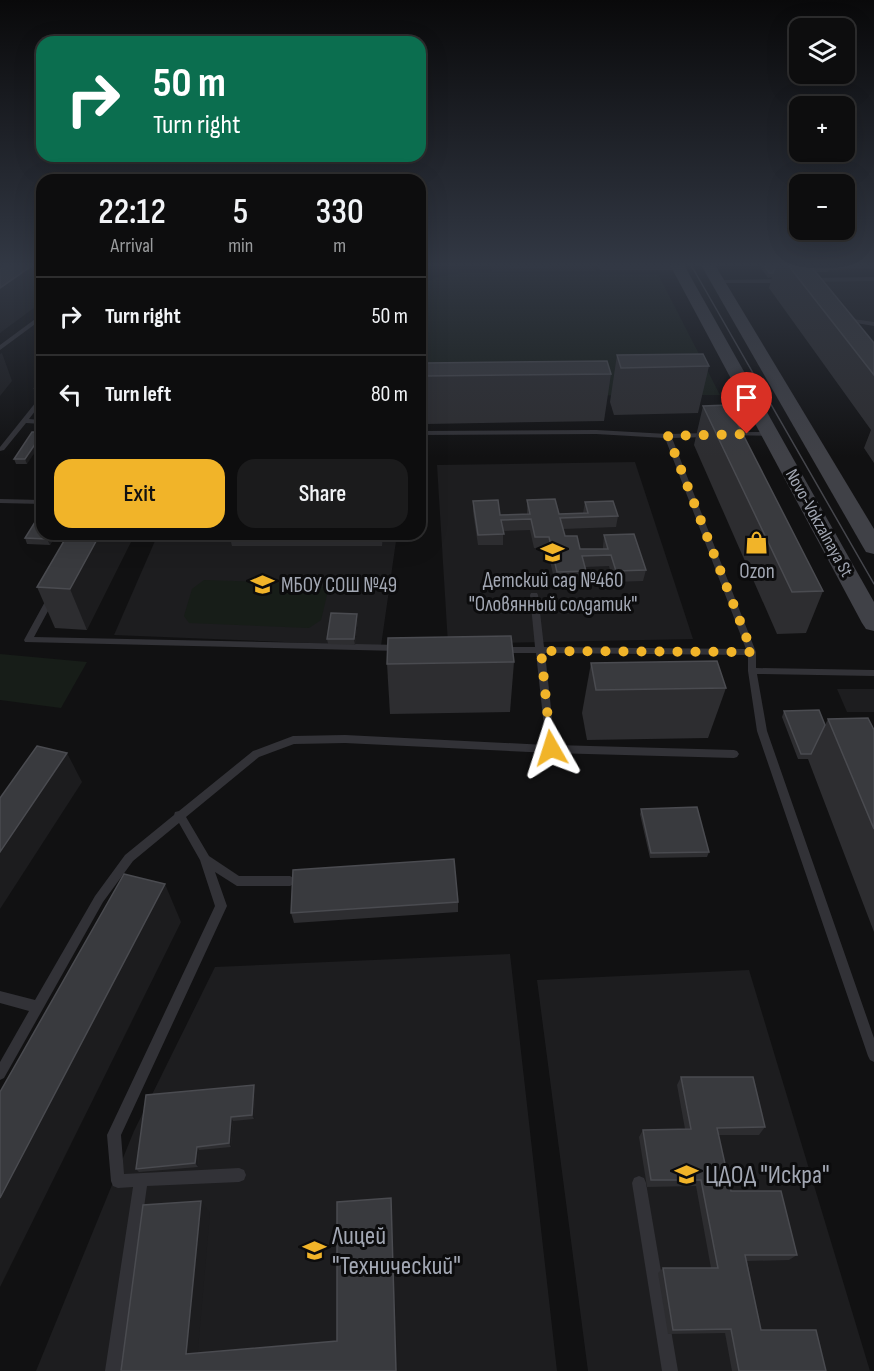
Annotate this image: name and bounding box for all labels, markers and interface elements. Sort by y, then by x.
map controls [789,18,855,240]
button: layers [789,18,855,84]
text: 50 m [153,58,226,109]
icon: right [54,60,132,138]
button: + [789,96,855,162]
text: Turn right [153,109,240,141]
button: − [789,174,855,240]
text: 22:12 [98,191,166,234]
text: 5 [233,191,248,234]
text: 330 [316,191,364,234]
text: Arrival [111,234,154,258]
text: min [228,234,253,258]
text: m [333,234,346,258]
icon: right [54,300,87,333]
text: Turn right [105,303,181,330]
text: 50 m [372,303,408,330]
pin [721,372,772,434]
icon: left [54,378,87,411]
text: Turn left [105,381,171,408]
text: 80 m [371,381,408,408]
icon: arrive [730,381,763,414]
button: Exit [54,459,225,528]
button: Share [237,459,408,528]
street label: Novo-Vokzalnaya St [781,466,857,581]
shop icon: Ozon [744,530,770,556]
school or university icon: Детский сад №460 "Оловянный солдатик" [540,539,566,565]
place label: Ozon [739,559,775,584]
place label: Детский сад №460 "Оловянный солдатик" [469,568,637,617]
school or university icon: МБОУ СОШ №49 [250,572,276,598]
place label: МБОУ СОШ №49 [281,573,397,598]
position arrow [519,716,583,780]
place label: ЦДОД "Искра" [705,1160,830,1191]
school or university icon: ЦДОД "Искра" [674,1162,700,1188]
place label: Лицей "Технический" [331,1221,461,1282]
school or university icon: Лицей "Технический" [301,1238,327,1264]

